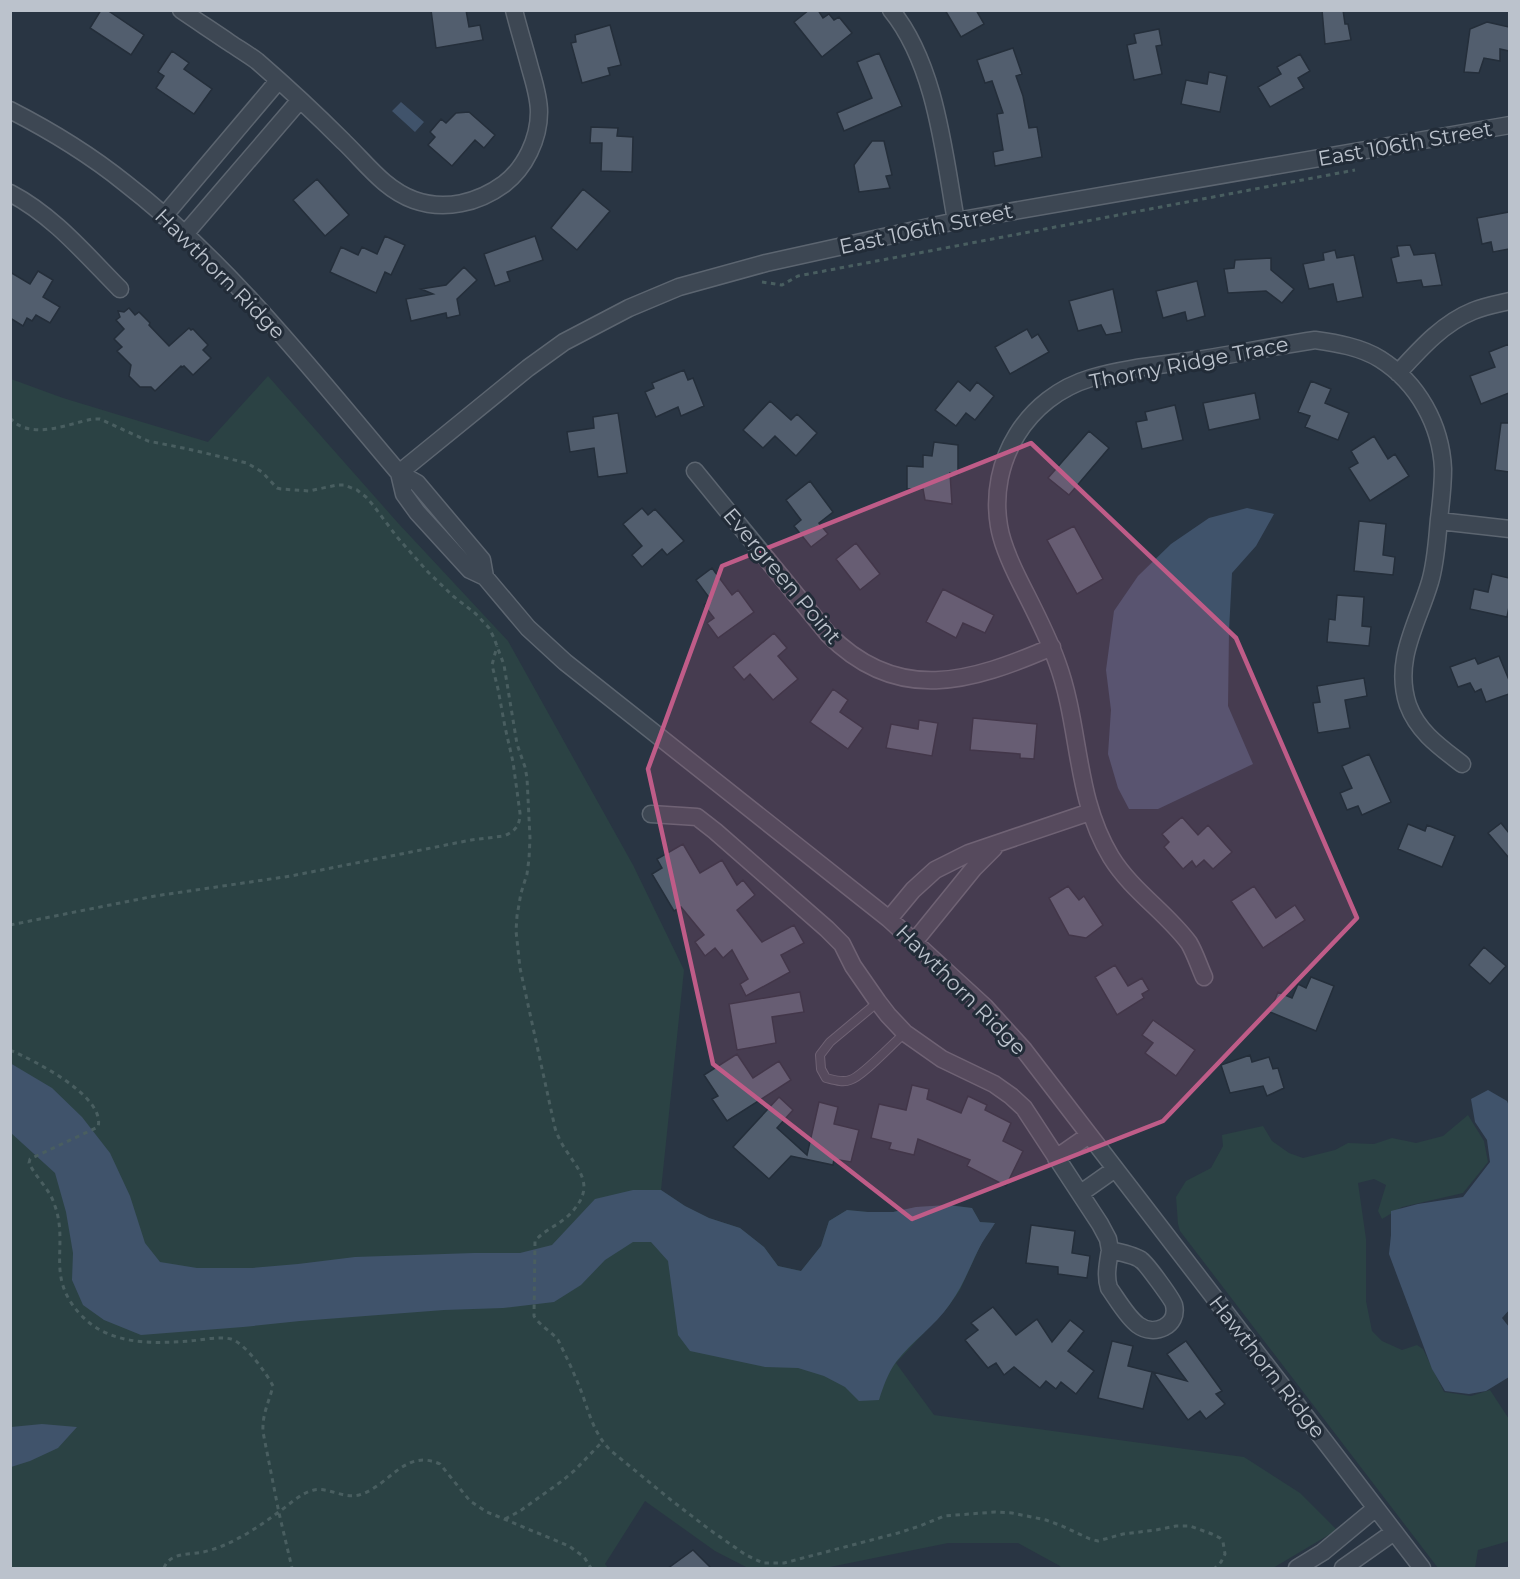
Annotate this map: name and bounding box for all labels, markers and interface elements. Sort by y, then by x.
street label: East 106th Street [1316,116,1494,171]
street label: East 106th Street [837,198,1015,259]
street label: Hawthorn Ridge [150,203,291,344]
street label: Thorny Ridge Trace [1087,331,1290,394]
street label: Evergreen Point [718,503,846,649]
street label: Hawthorn Ridge [891,919,1032,1060]
street label: Hawthorn Ridge [1204,1291,1331,1443]

